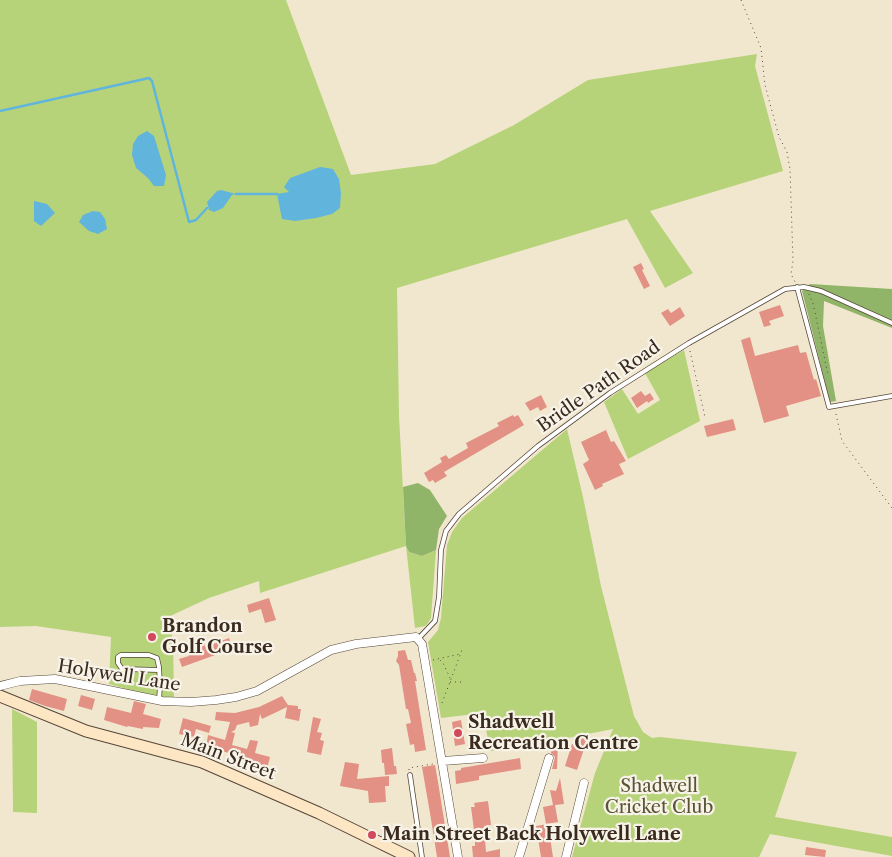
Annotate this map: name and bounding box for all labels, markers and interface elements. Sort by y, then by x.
street label: Bridle Path Road [533,337,665,437]
place label: Brandon Golf Course [162,616,273,659]
marker: Brandon Golf Course [146,631,158,643]
street label: Holywell Lane [56,656,182,696]
place label: Shadwell Recreation Centre [468,712,638,754]
marker: Shadwell Recreation Centre [452,727,464,739]
street label: Main Street [177,729,279,785]
park label: Shadwell Cricket Club [605,776,713,819]
place label: Main Street Back Holywell Lane [382,824,681,846]
marker: Main Street Back Holywell Lane [366,829,378,841]

